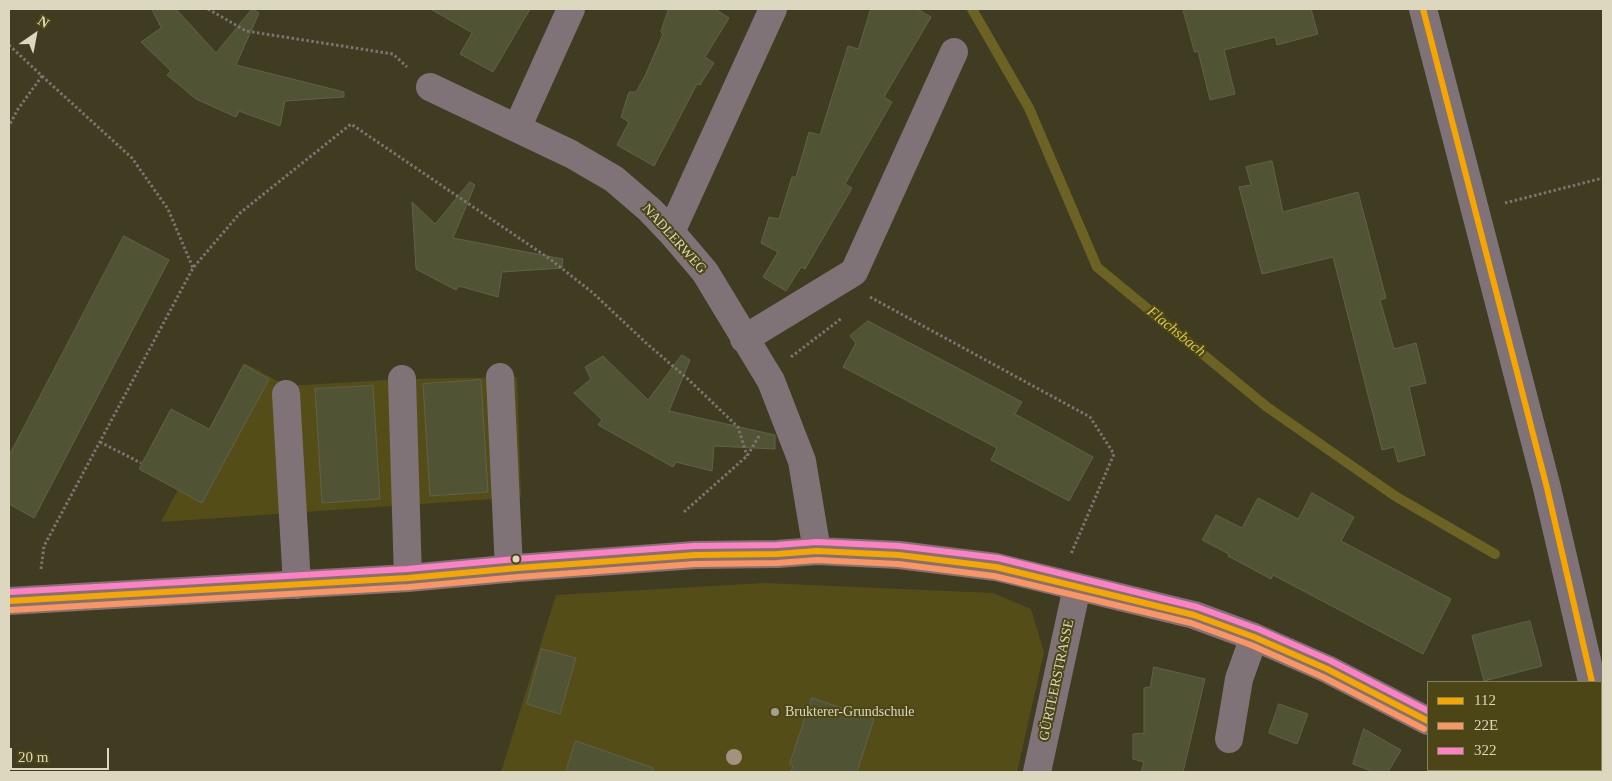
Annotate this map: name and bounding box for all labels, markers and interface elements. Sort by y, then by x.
north arrow [10,10,60,60]
text: N [35,13,52,31]
street label: NADLERWEG [638,201,710,277]
water label: Flachsbach [1143,303,1209,361]
unlabelled marker [511,554,521,564]
street label: GÜRTLERSTRASSE [1036,618,1078,742]
legend [1427,681,1602,771]
text: 112 [1474,692,1496,708]
place label: Brukterer-Grundschule [785,704,915,720]
marker: Brukterer-Grundschule [769,706,781,718]
text: 22E [1474,717,1498,733]
scale bar [12,738,111,770]
text: 322 [1474,742,1497,758]
text: 20 m [18,749,48,765]

